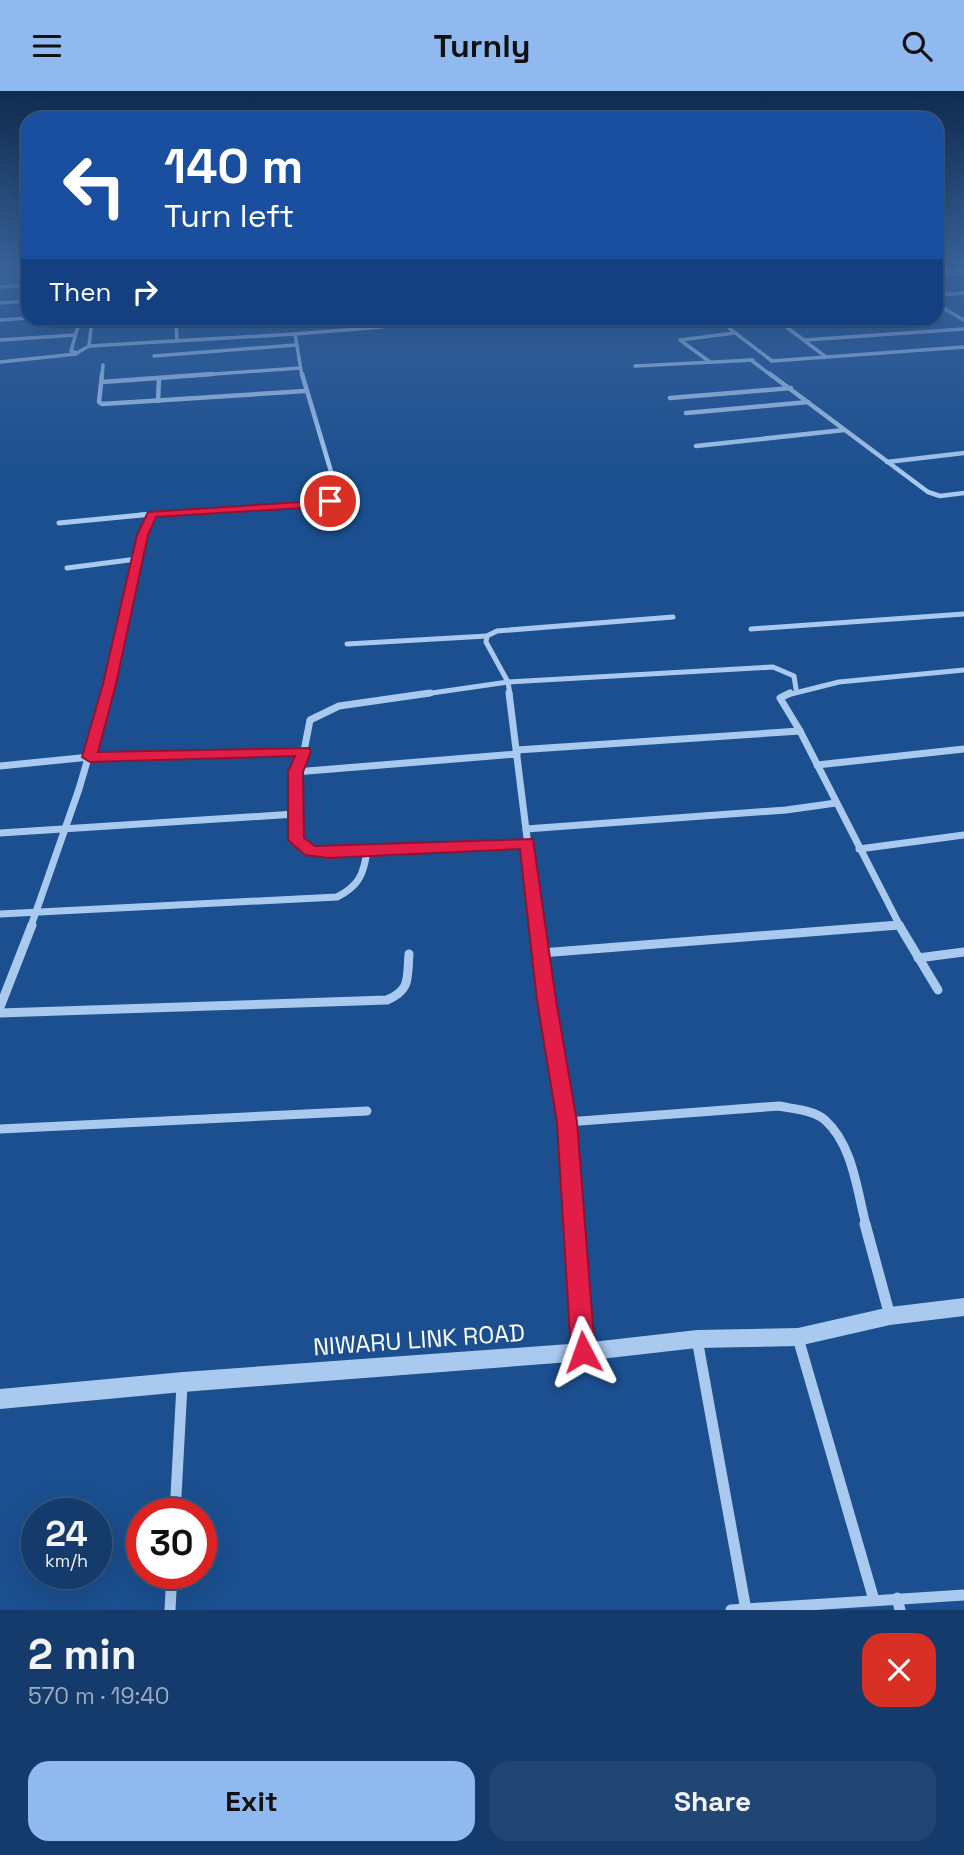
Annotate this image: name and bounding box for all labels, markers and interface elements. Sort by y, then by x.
text: Turnly [434,26,530,66]
icon: menu [28,27,66,65]
icon: search [898,27,936,65]
text: 140 m [164,135,303,197]
icon: left [49,140,140,231]
text: Turn left [164,196,294,236]
icon: right [126,273,164,311]
text: Then [49,275,112,309]
pin [300,471,360,531]
icon: arrive [311,482,349,520]
position arrow [546,1315,620,1389]
street label: NIWARU LINK ROAD [312,1317,526,1362]
speed limit sign: 30 [126,1498,217,1589]
text: 24 [45,1512,88,1556]
text: km/h [45,1549,88,1572]
text: 2 min [28,1628,137,1681]
button: close [862,1633,936,1707]
text: 570 m · 19:40 [28,1681,169,1711]
button: Exit [28,1761,475,1841]
button: Share [489,1761,936,1841]

